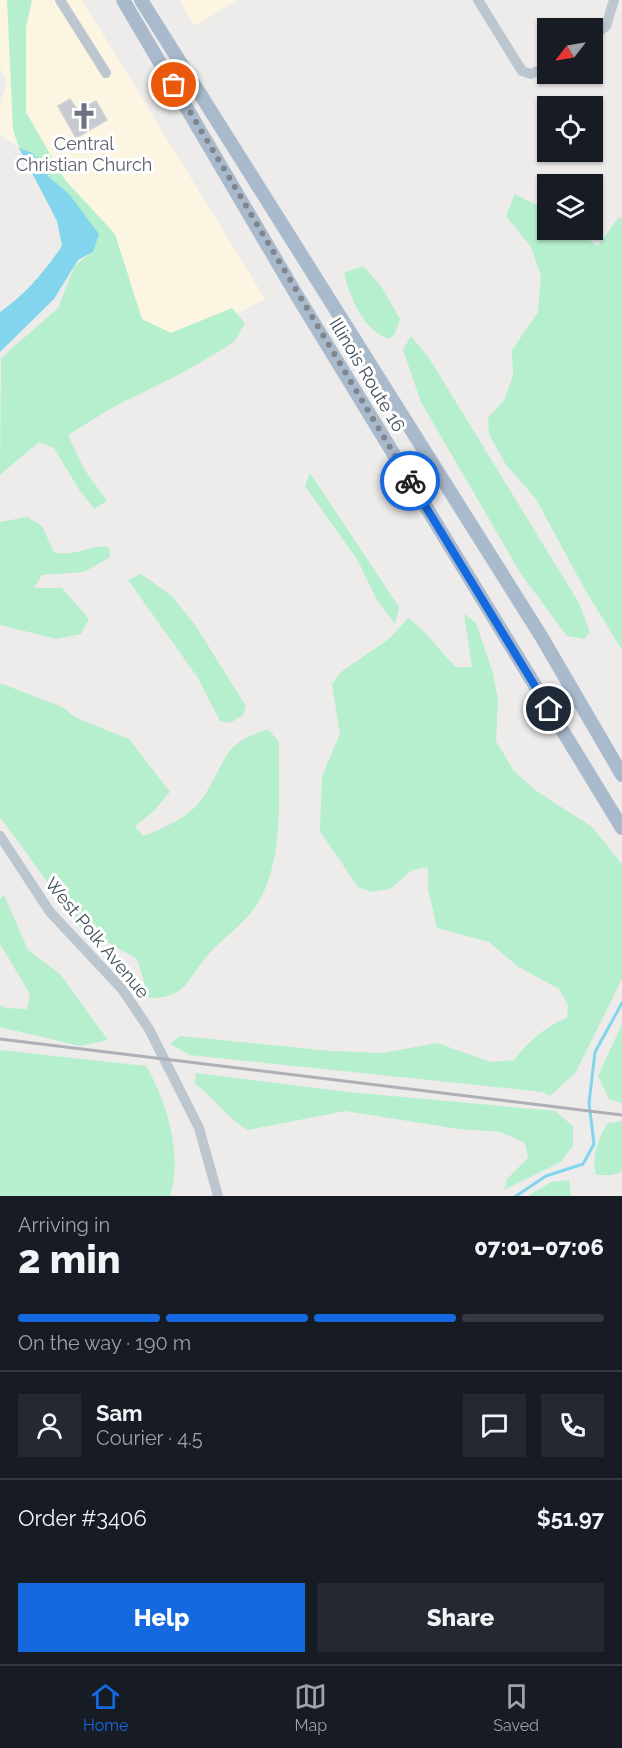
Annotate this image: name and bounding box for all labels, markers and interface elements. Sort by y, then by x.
north arrow [537,18,603,84]
map controls [537,18,603,240]
pin [148,59,199,110]
icon: bag [157,68,190,101]
button: locate [537,96,603,162]
church icon: Central Christian Church [69,101,99,131]
place label: Central Christian Church [16,133,152,175]
button: layers [537,174,603,240]
street label: Illinois Route 16 [325,314,410,436]
courier [380,451,440,511]
icon: bike [394,465,427,498]
pin [523,683,574,734]
icon: home [532,692,565,725]
street label: West Polk Avenue [41,873,154,1003]
text: Arriving in [18,1213,110,1237]
text: 07:01–07:06 [474,1234,604,1260]
text: 2 min [18,1236,121,1282]
text: On the way · 190 m [18,1331,191,1355]
button: person [18,1394,81,1457]
button: chat [463,1394,526,1457]
button: phone [541,1394,604,1457]
text: Sam [96,1400,143,1426]
text: Courier · 4.5 [96,1426,203,1450]
text: Order #3406 [18,1505,147,1531]
text: $51.97 [537,1505,604,1531]
button: Help [18,1583,305,1652]
button: Share [317,1583,604,1652]
tab: Home [83,1680,128,1735]
tab: Map [294,1680,327,1735]
tab: Saved [493,1680,539,1735]

